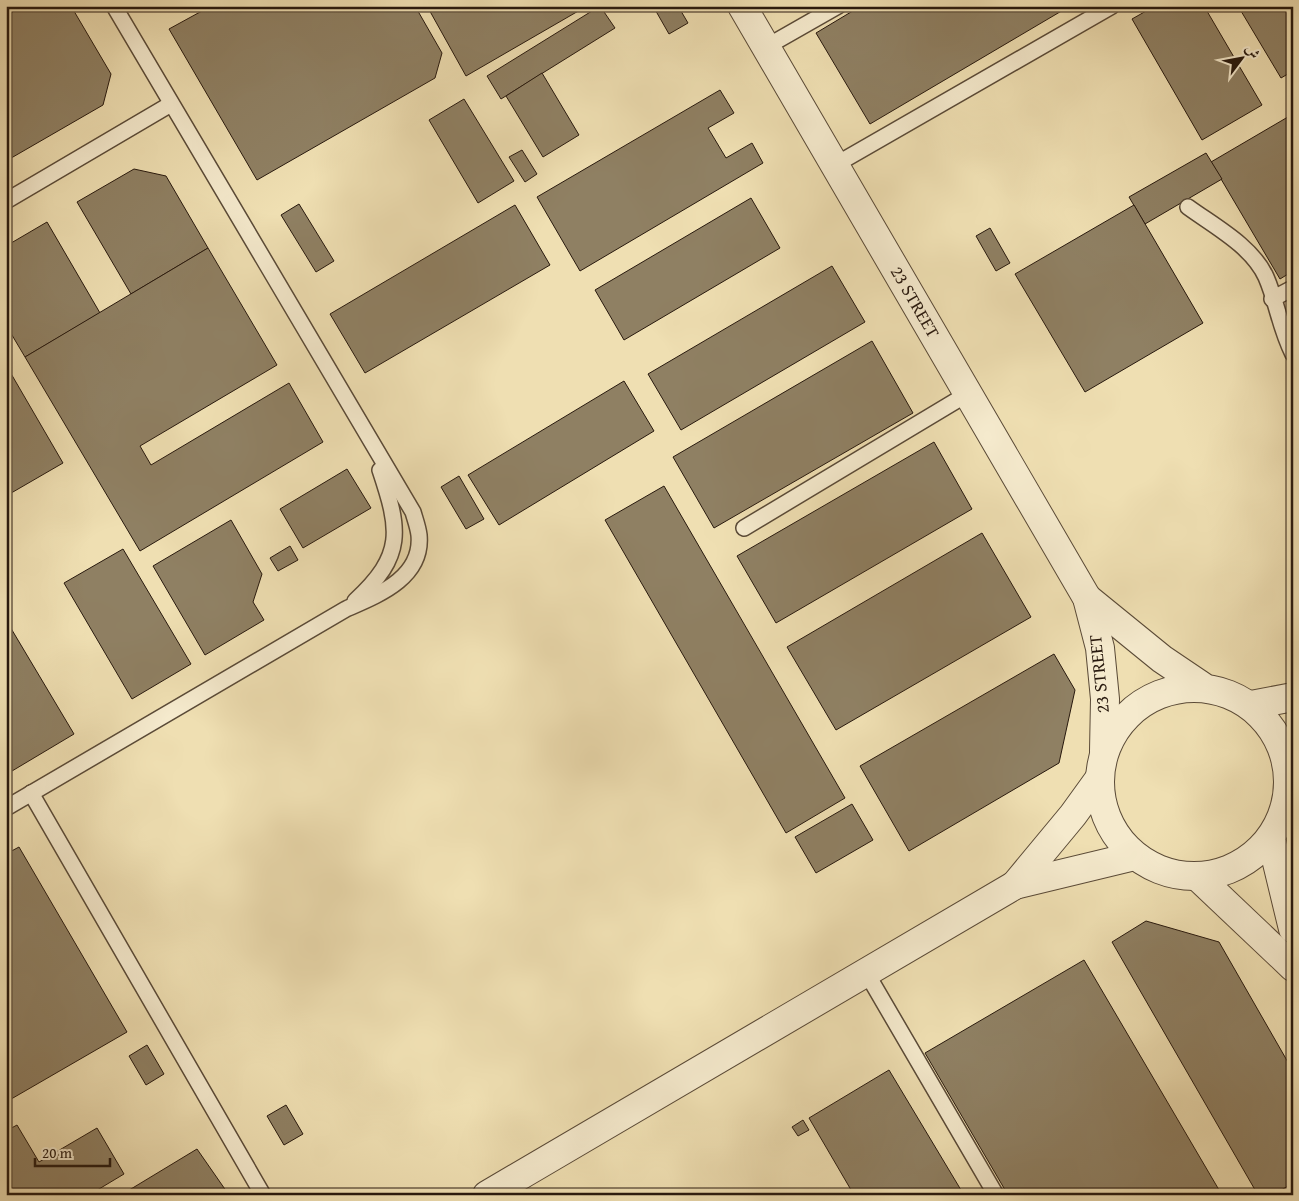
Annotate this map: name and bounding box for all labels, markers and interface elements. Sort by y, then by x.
north arrow [1216,32,1266,82]
text: ش [1241,40,1265,62]
street label: 23 STREET [884,261,947,343]
street label: 23 STREET [1081,633,1116,715]
scale bar [35,1136,110,1168]
text: 20 m [42,1142,73,1163]

